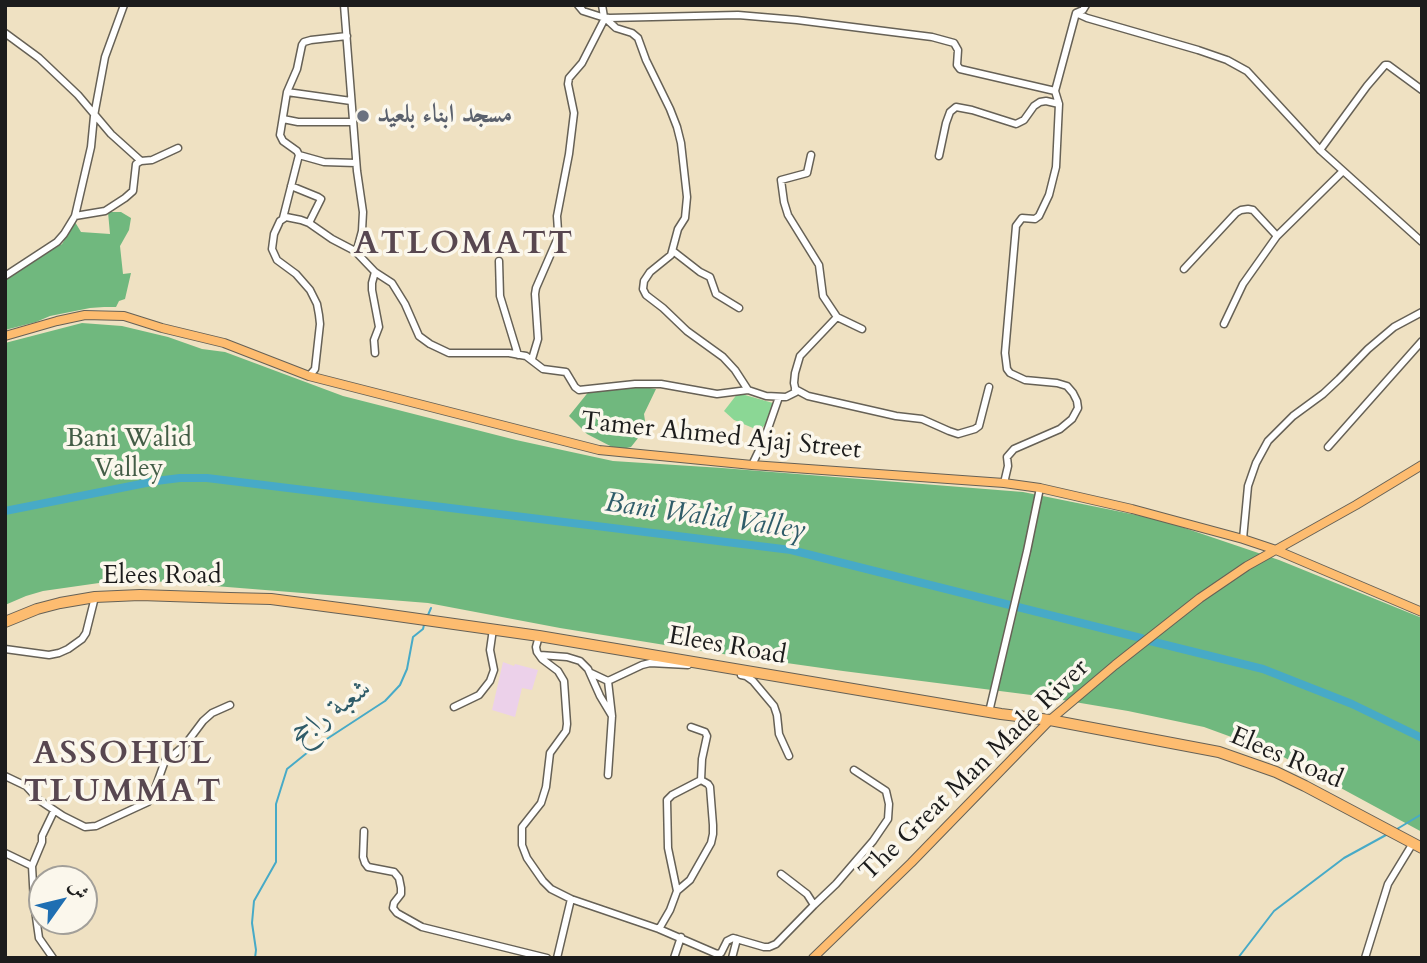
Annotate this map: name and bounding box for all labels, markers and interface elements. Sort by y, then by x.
place label: مسجد ابناء بلعيد [377,100,512,132]
marker: مسجد ابناء بلعيد [355,108,371,124]
district label: ATLOMATT [355,225,573,265]
street label: Tamer Ahmed Ajaj Street [579,407,863,467]
park label: Bani Walid Valley [66,424,192,486]
water label: Bani Walid Valley [603,487,807,549]
street label: Elees Road [102,561,222,593]
street label: Elees Road [666,621,788,673]
street label: The Great Man Made River [854,653,1096,889]
water label: شعبة راجح [285,672,379,754]
street label: Elees Road [1225,721,1347,797]
district label: ASSOHUL TLUMMAT [24,735,222,813]
north arrow [28,865,98,935]
text: ش [63,874,95,904]

